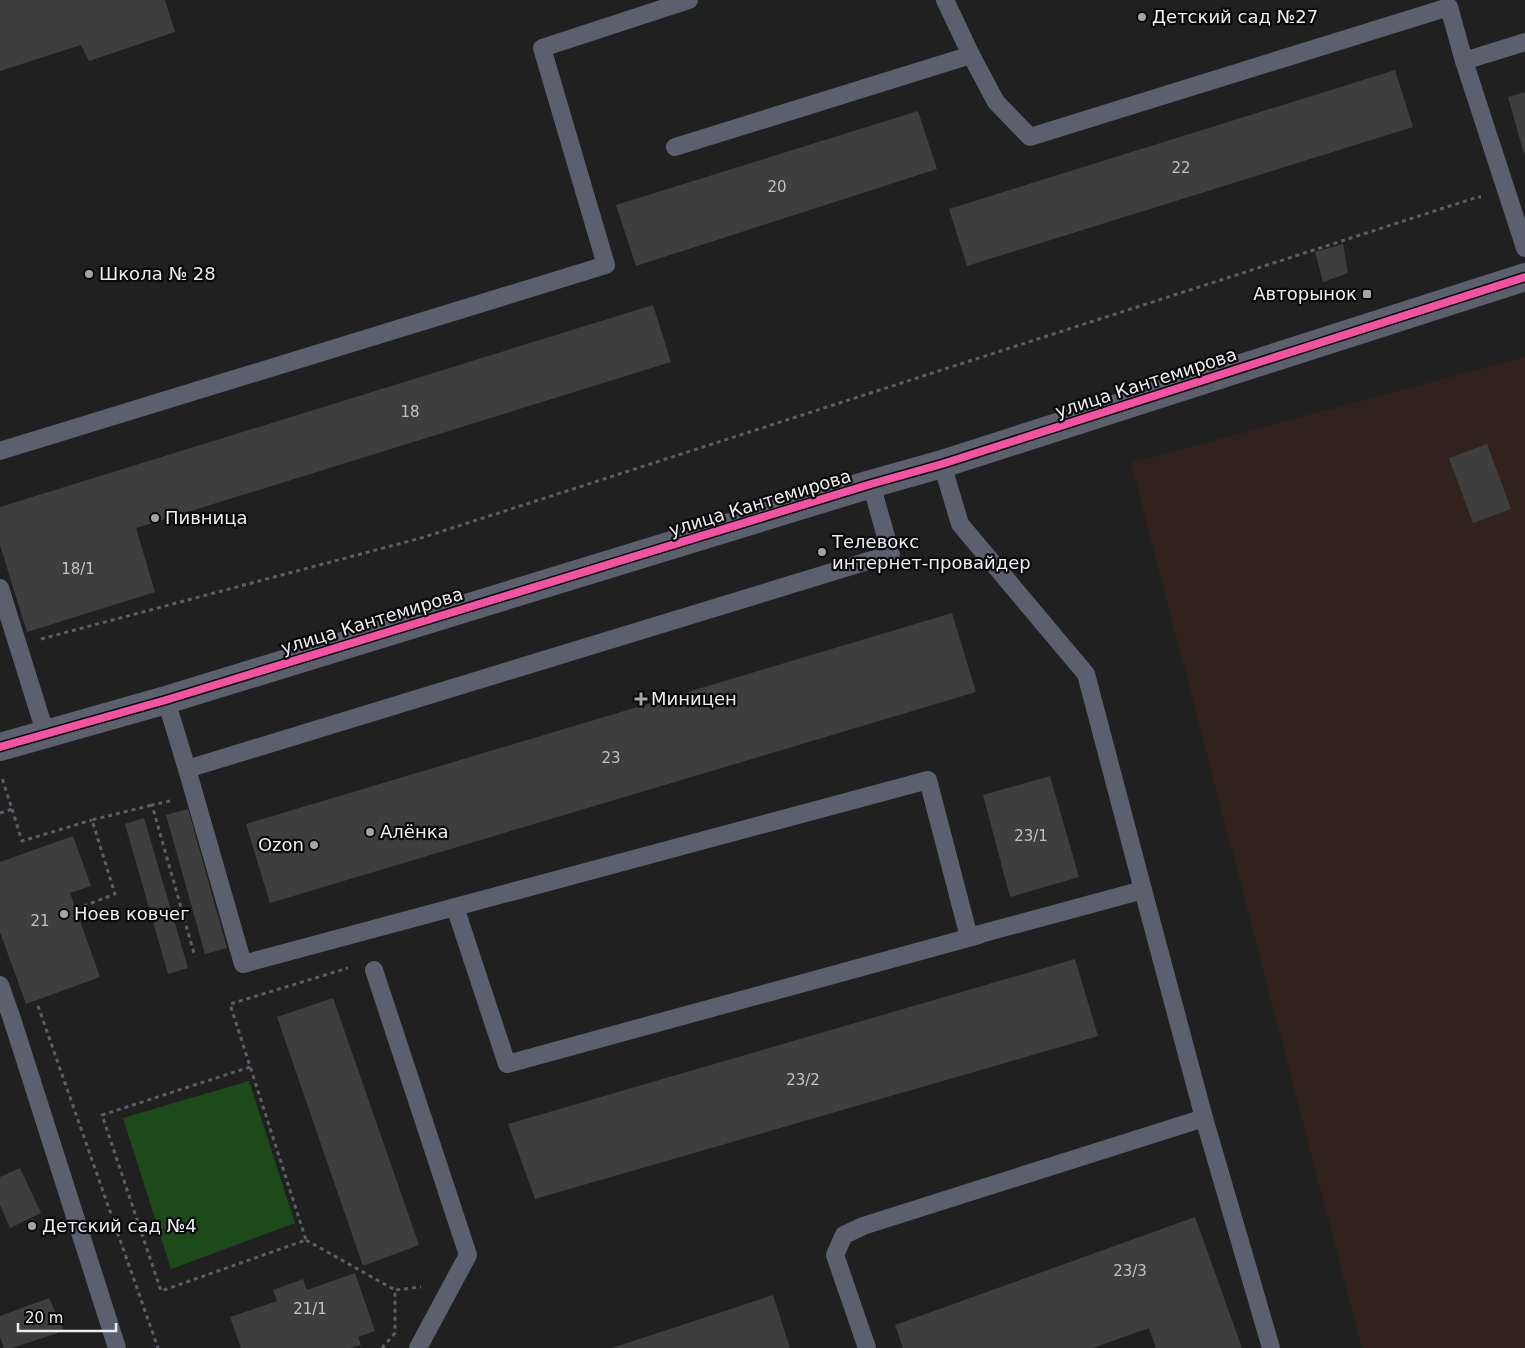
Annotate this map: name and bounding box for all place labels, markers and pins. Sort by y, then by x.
place label: Детский сад №27 [1152,6,1318,27]
marker: Детский сад №27 [1136,11,1148,23]
place label: Школа № 28 [99,263,216,284]
marker: Школа № 28 [83,268,95,280]
place label: Авторынок [1253,283,1357,304]
marker: Авторынок [1361,288,1373,300]
place label: Пивница [165,507,248,528]
marker: Пивница [149,512,161,524]
place label: Телевокс интернет-провайдер [831,531,1031,573]
marker: Телевокс интернет-провайдер [816,546,828,558]
place label: Миницен [651,688,737,709]
marker: Миницен [635,693,647,705]
place label: Алёнка [380,821,449,842]
marker: Алёнка [364,826,376,838]
place label: Ozon [258,834,304,855]
marker: Ozon [308,839,320,851]
place label: Ноев ковчег [74,903,190,924]
marker: Ноев ковчег [58,908,70,920]
place label: Детский сад №4 [42,1215,197,1236]
marker: Детский сад №4 [26,1220,38,1232]

